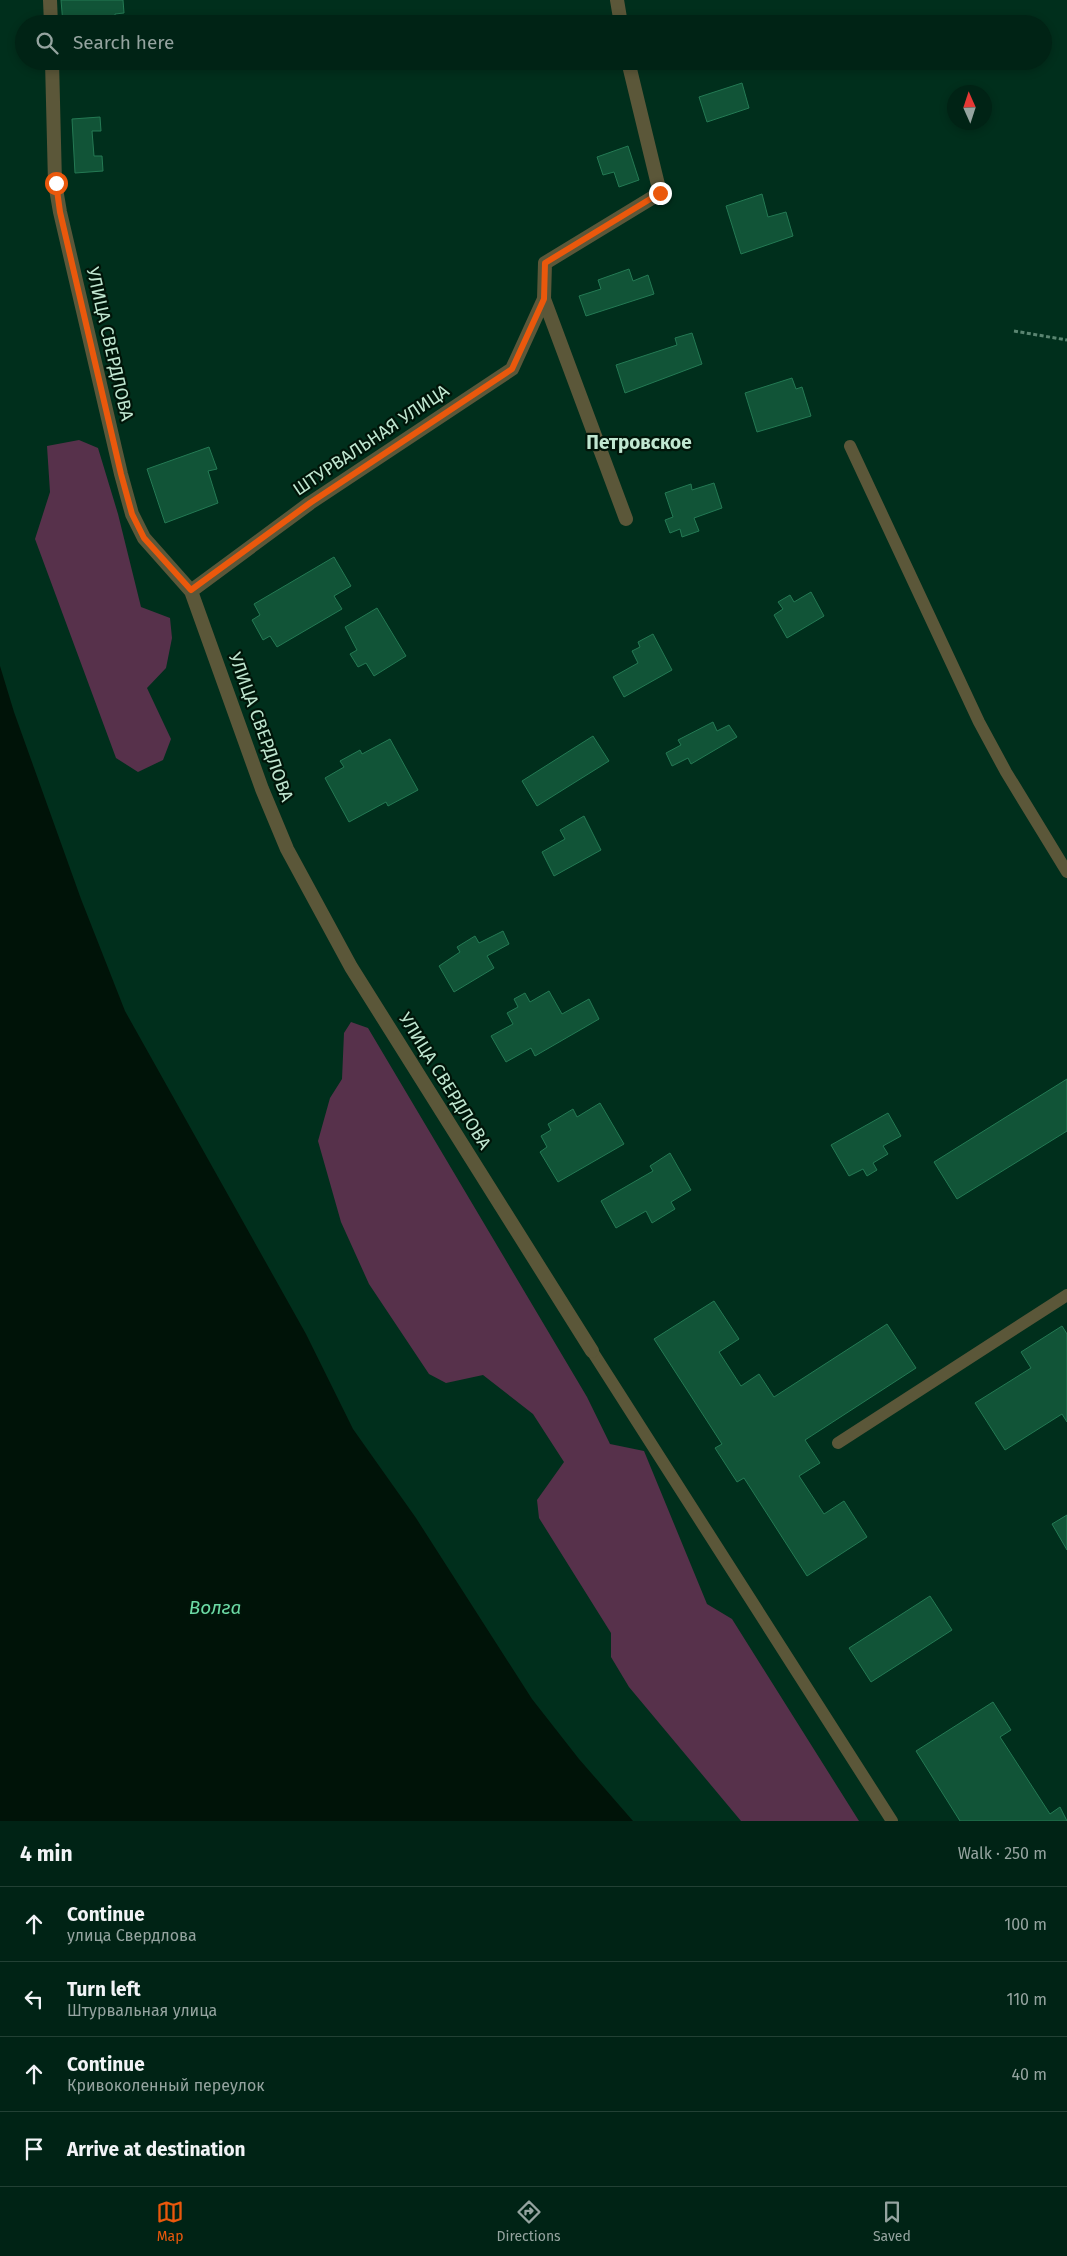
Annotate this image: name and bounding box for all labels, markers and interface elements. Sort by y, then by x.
search box [15,15,1052,70]
icon: search [33,29,61,57]
text: Search here [73,31,174,54]
north arrow [947,85,992,130]
route start [45,172,68,195]
route end [649,182,672,205]
street label: УЛИЦА СВЕРДЛОВА [82,265,139,424]
street label: ШТУРВАЛЬНАЯ УЛИЦА [289,379,454,500]
district label: Петровское [586,431,692,454]
street label: УЛИЦА СВЕРДЛОВА [224,649,298,805]
street label: УЛИЦА СВЕРДЛОВА [394,1009,496,1154]
water label: Волга [189,1596,241,1619]
text: 4 min [20,1841,73,1867]
text: Walk · 250 m [958,1844,1047,1863]
text: Continue [67,1903,145,1926]
icon: ahead [20,1910,48,1938]
text: 100 m [1004,1915,1047,1934]
text: улица Свердлова [67,1926,197,1945]
text: Turn left [67,1978,141,2001]
icon: left [20,1985,48,2013]
text: 110 m [1006,1990,1047,2009]
text: Штурвальная улица [67,2001,217,2020]
text: Continue [67,2053,145,2076]
icon: ahead [20,2060,48,2088]
text: 40 m [1012,2065,1047,2084]
text: Кривоколенный переулок [67,2076,265,2095]
icon: arrive [20,2135,48,2163]
text: Arrive at destination [67,2138,246,2161]
tab: Map [156,2198,184,2245]
tab: Directions [496,2198,561,2245]
tab: Saved [873,2198,911,2245]

